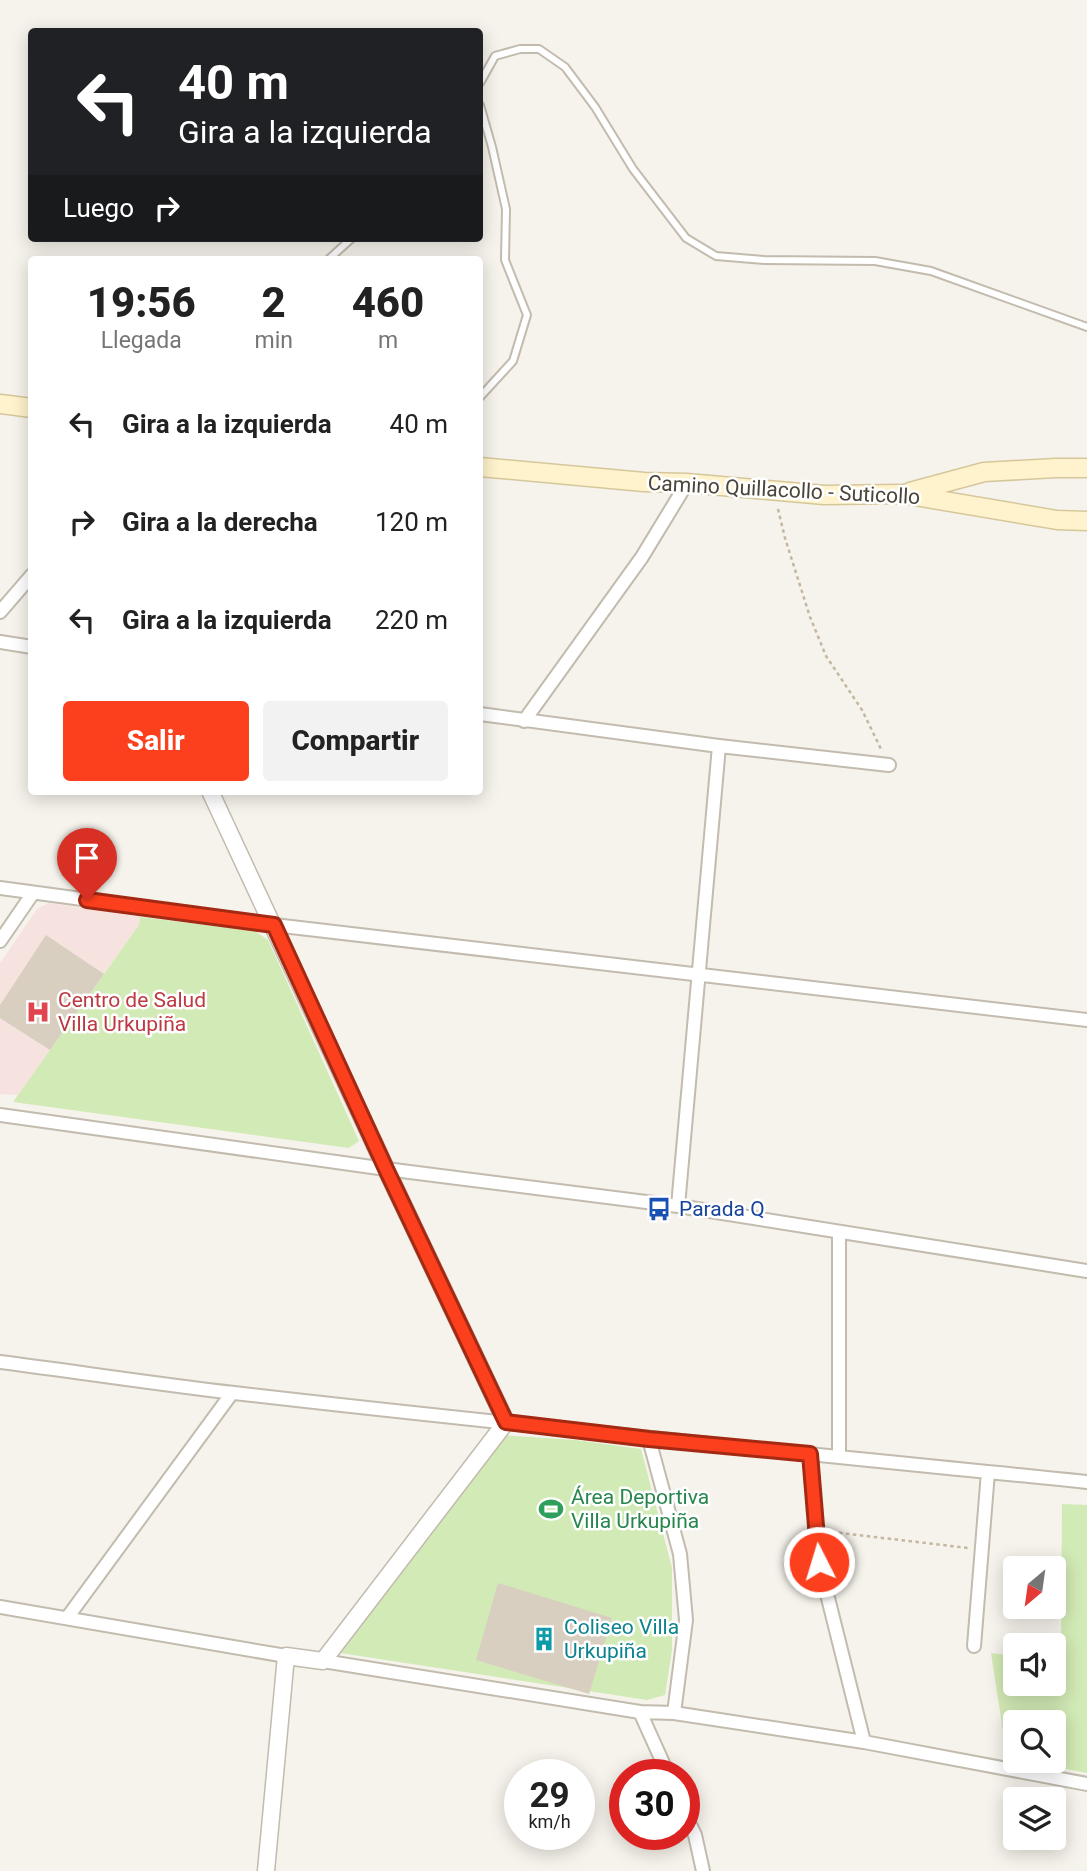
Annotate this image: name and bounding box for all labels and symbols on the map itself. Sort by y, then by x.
street label: Camino Quillacollo - Suticollo [647,471,921,509]
pin [57,828,117,900]
place label: Centro de Salud Villa Urkupiña [58,988,206,1036]
hospital icon: Centro de Salud Villa Urkupiña [24,998,52,1026]
bus stop icon: Parada Q [645,1195,673,1223]
place label: Parada Q [679,1197,765,1221]
place label: Área Deportiva Villa Urkupiña [571,1485,709,1533]
sports icon: Área Deportiva Villa Urkupiña [537,1495,565,1523]
position arrow [782,1525,856,1599]
north arrow [1003,1556,1066,1619]
place label: Coliseo Villa Urkupiña [564,1615,679,1663]
building icon: Coliseo Villa Urkupiña [530,1625,558,1653]
speed limit sign: 30 [609,1759,700,1850]

